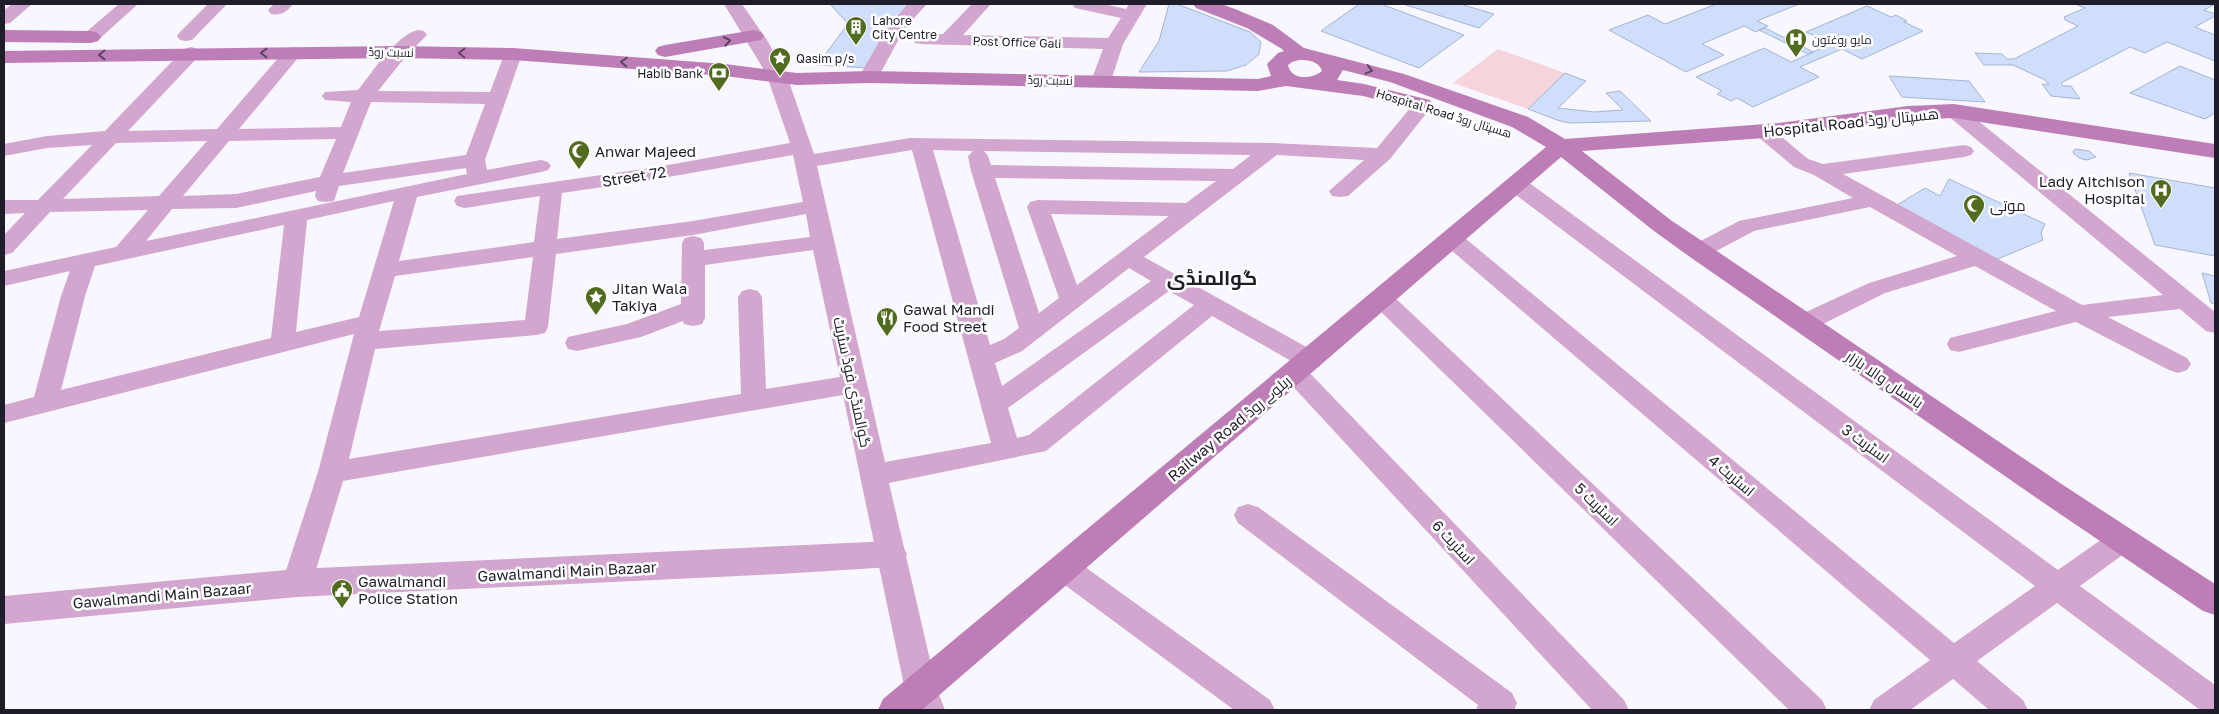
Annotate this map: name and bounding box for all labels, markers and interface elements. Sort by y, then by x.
place label: Lahore City Centre [872,13,937,42]
building icon: Lahore City Centre [844,15,868,46]
hospital icon: مایو روغتون [1784,27,1808,58]
place label: مایو روغتون [1812,32,1872,47]
street label: Post Office Gali [972,33,1062,51]
one-way arrow [722,36,731,46]
street label: نسبت روڈ [368,44,414,60]
place icon: Qasim p/s [768,46,792,77]
one-way arrow [260,48,268,58]
one-way arrow [457,48,465,58]
one-way arrow [97,50,105,60]
place label: Qasim p/s [796,51,854,66]
one-way arrow [620,57,628,68]
bank icon: Habib Bank [707,61,731,92]
one-way arrow [1365,64,1374,75]
place label: Habib Bank [637,66,703,81]
street label: نسبت روڈ [1027,72,1073,88]
street label: Hospital Road ھسپتال روڈ [1374,85,1514,142]
street label: Hospital Road ھسپتال روڈ [1762,104,1940,142]
mosque icon: Anwar Majeed [567,139,591,170]
place label: Anwar Majeed [595,142,696,160]
street label: Street 72 [601,162,667,190]
place label: Lady Aitchison Hospital [2039,172,2145,207]
hospital icon: Lady Aitchison Hospital [2149,178,2173,209]
mosque icon: موتی [1962,193,1986,224]
place label: موتی [1990,196,2026,216]
district label: گوالمنڈی [1167,265,1257,290]
place label: Jitan Wala Takiya [612,279,687,314]
place icon: Jitan Wala Takiya [584,285,608,316]
place label: Gawal Mandi Food Street [903,300,995,335]
restaurant icon: Gawal Mandi Food Street [875,306,899,337]
street label: گوالمنڈی فوڈ سٹریٹ [828,315,876,449]
street label: بانساں والا بازار [1841,346,1927,413]
street label: Railway Road ریلوے روڈ [1164,371,1295,486]
street label: اسٹریٹ 3 [1838,420,1893,467]
street label: اسٹریٹ 4 [1705,451,1759,500]
street label: اسٹریٹ 5 [1571,479,1623,530]
street label: اسٹریٹ 6 [1428,516,1479,569]
street label: Gawalmandi Main Bazaar [477,557,657,585]
place label: Gawalmandi Police Station [358,572,458,607]
street label: Gawalmandi Main Bazaar [72,578,252,612]
public building icon: Gawalmandi Police Station [330,578,354,609]

